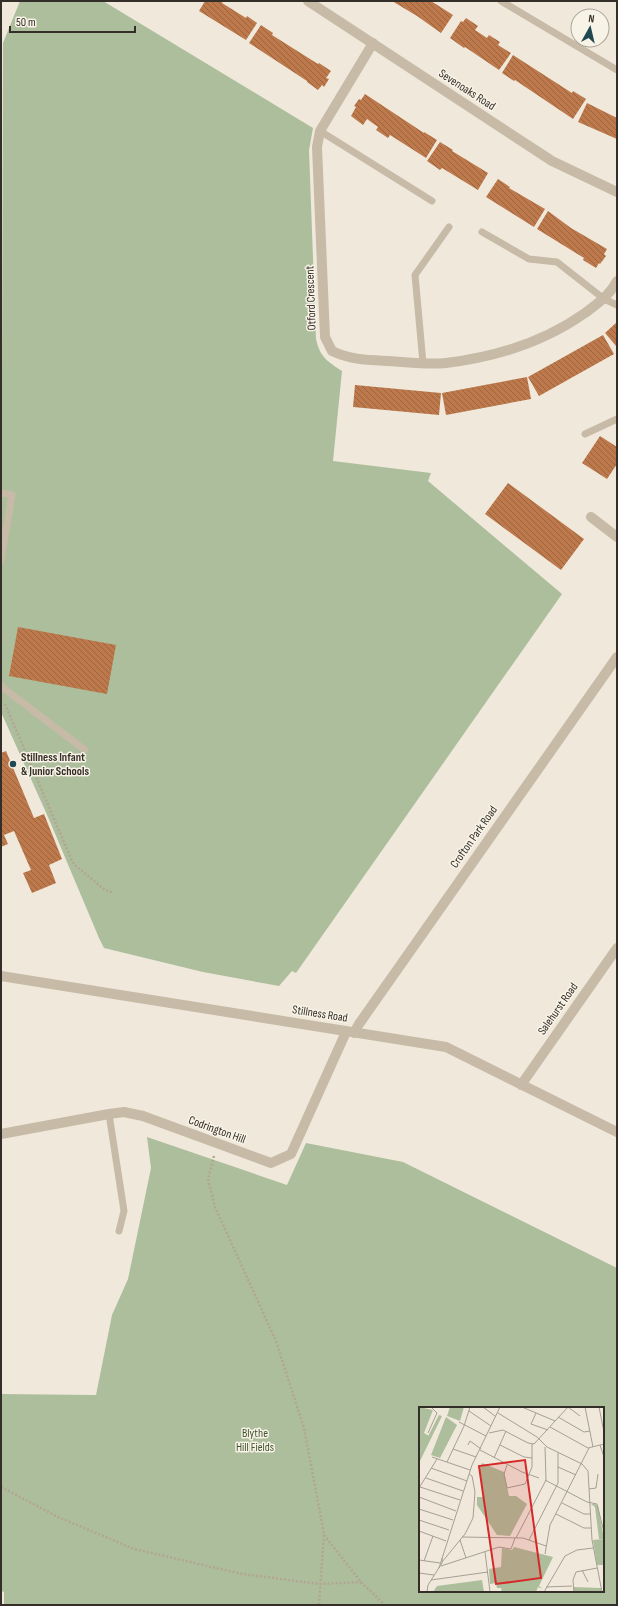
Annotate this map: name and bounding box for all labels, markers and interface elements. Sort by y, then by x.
scale bar [10,8,135,34]
north arrow [570,8,610,48]
text: N [588,12,595,25]
text: 50 m [16,15,36,30]
street label: Sevenoaks Road [436,66,498,114]
street label: Otford Crescent [302,265,320,331]
place label: Stillness Infant & Junior Schools [21,750,89,779]
marker: Stillness Infant & Junior Schools [8,759,18,769]
street label: Crofton Park Road [447,803,501,871]
street label: Salehurst Road [535,980,581,1038]
street label: Stillness Road [291,1002,349,1026]
street label: Codrington Hill [186,1113,248,1147]
inset map [419,1407,604,1592]
park label: Blythe Hill Fields [236,1426,274,1455]

